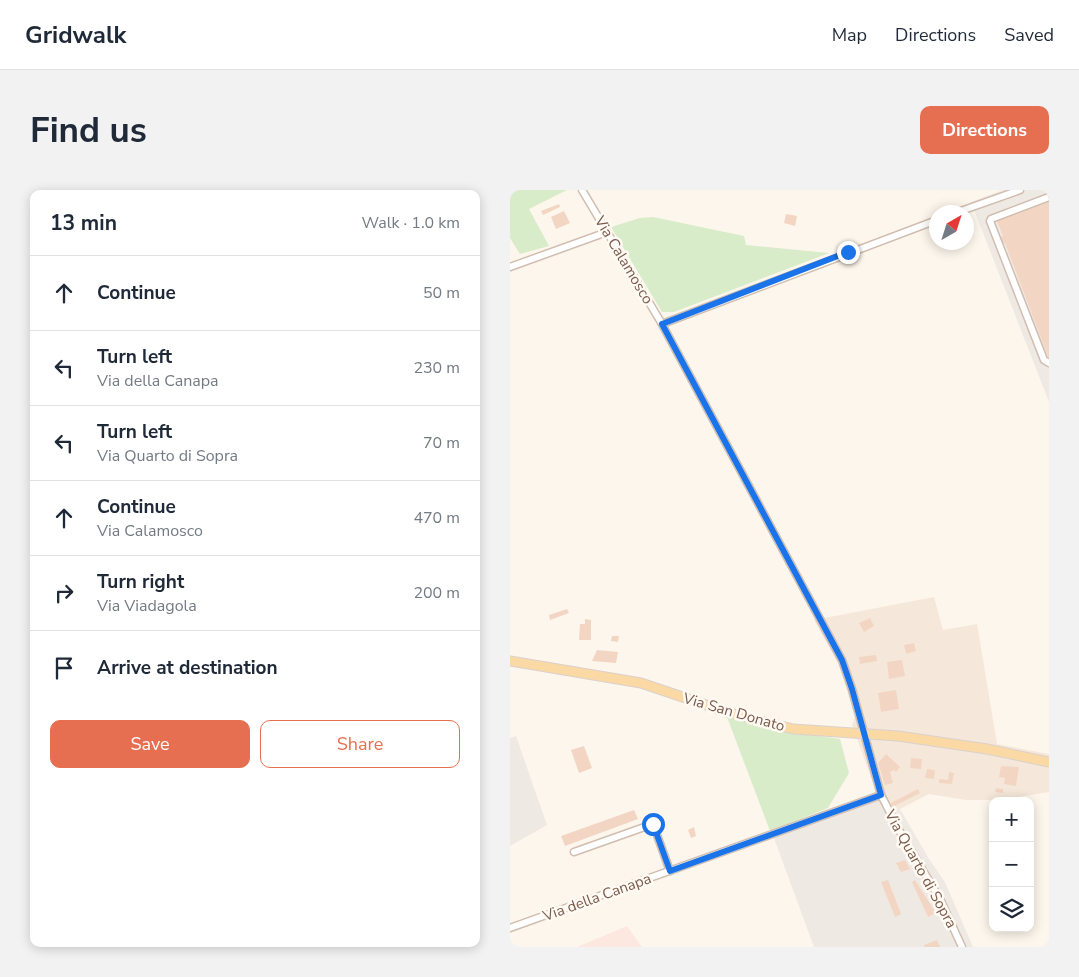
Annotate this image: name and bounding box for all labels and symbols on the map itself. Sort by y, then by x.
north arrow [929,205,974,250]
street label: Via Calamosco [589,211,658,308]
route end [837,241,860,264]
street label: Via San Donato [680,688,787,736]
street label: Via Quarto di Sopra [880,805,962,932]
route start [642,813,665,836]
street label: Via della Canapa [539,868,654,926]

